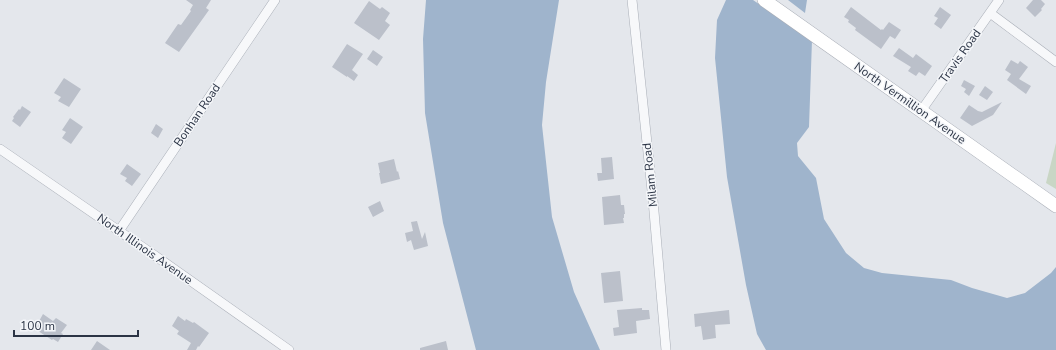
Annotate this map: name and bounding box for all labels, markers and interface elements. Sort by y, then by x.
street label: Travis Road [935,26,985,86]
street label: North Vermillion Avenue [851,58,969,148]
street label: Bonhan Road [170,80,224,150]
street label: Milam Road [639,142,661,208]
street label: North Illinois Avenue [94,210,196,288]
scale bar [14,312,138,338]
text: 100 m [20,318,55,334]

